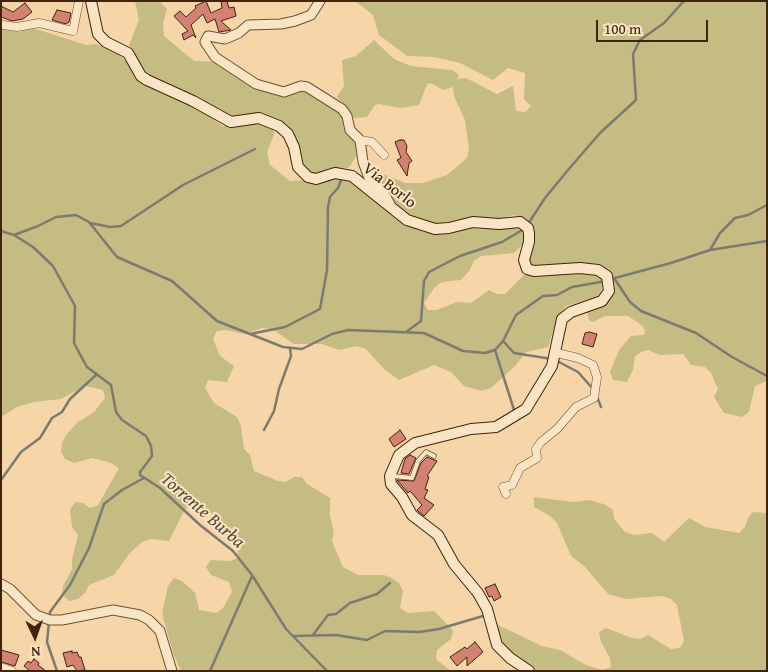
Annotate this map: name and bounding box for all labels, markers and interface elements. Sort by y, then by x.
scale bar [598,10,710,42]
text: 100 m [604,18,641,39]
street label: Via Borlo [358,159,420,213]
water label: Torrente Burba [156,469,248,553]
north arrow [10,612,60,662]
text: N [31,642,41,662]

